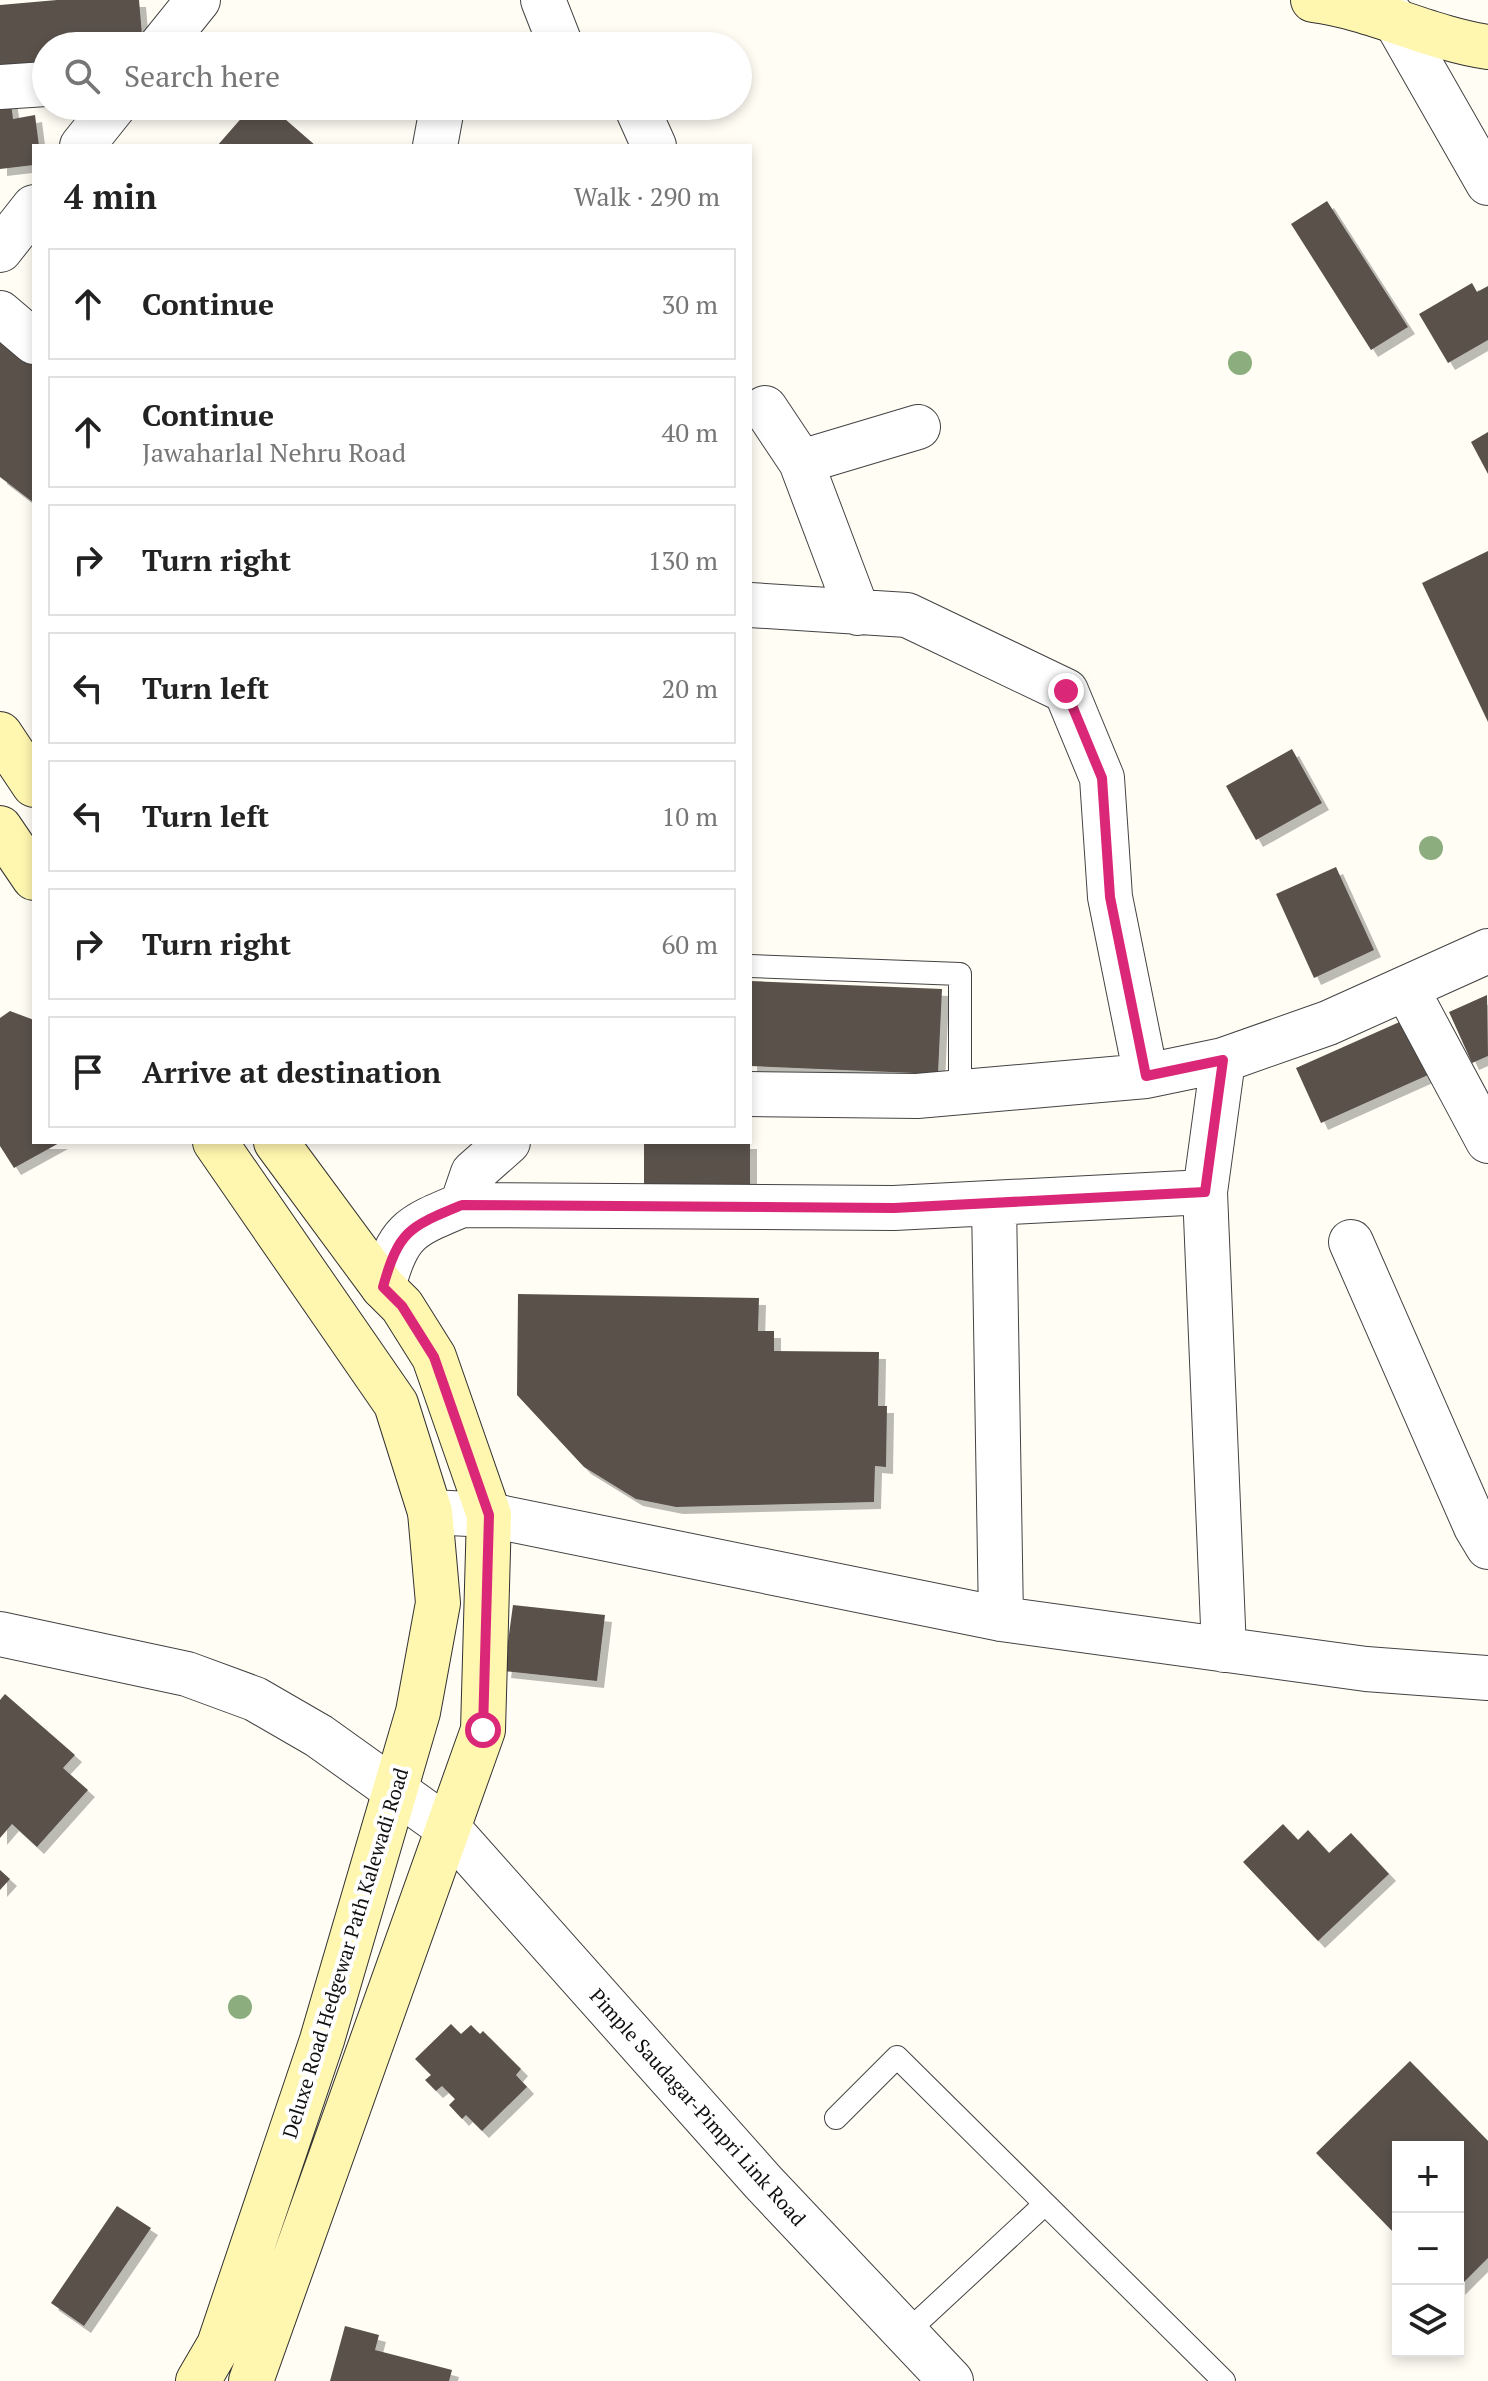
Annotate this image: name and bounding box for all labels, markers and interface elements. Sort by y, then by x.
search box [32,32,752,120]
icon: search [60,54,104,98]
text: Search here [124,56,280,96]
text: 4 min [64,174,157,219]
text: Walk · 290 m [574,179,720,213]
icon: ahead [66,282,110,326]
text: Continue [142,284,274,324]
text: 30 m [662,287,718,321]
text: Continue [142,395,274,435]
icon: ahead [66,410,110,454]
text: 40 m [662,415,718,449]
text: Jawaharlal Nehru Road [142,435,406,469]
icon: right [66,538,110,582]
text: Turn right [142,540,291,580]
text: 130 m [648,543,718,577]
icon: left [66,666,110,710]
text: Turn left [142,668,269,708]
text: 20 m [662,671,718,705]
route end [1048,673,1084,709]
icon: left [66,794,110,838]
text: Turn left [142,796,269,836]
text: 10 m [662,799,718,833]
icon: right [66,922,110,966]
text: Turn right [142,924,291,964]
text: 60 m [662,927,718,961]
icon: arrive [66,1050,110,1094]
text: Arrive at destination [142,1052,441,1092]
route start [465,1712,501,1748]
street label: Deluxe Road Hedgewar Path Kalewadi Road [276,1764,414,2142]
street label: Pimple Saudagar-Pimpri Link Road [584,1983,812,2231]
map controls [1392,2141,1464,2357]
button: + [1392,2141,1464,2213]
button: − [1392,2213,1464,2285]
button: layers [1392,2285,1464,2357]

